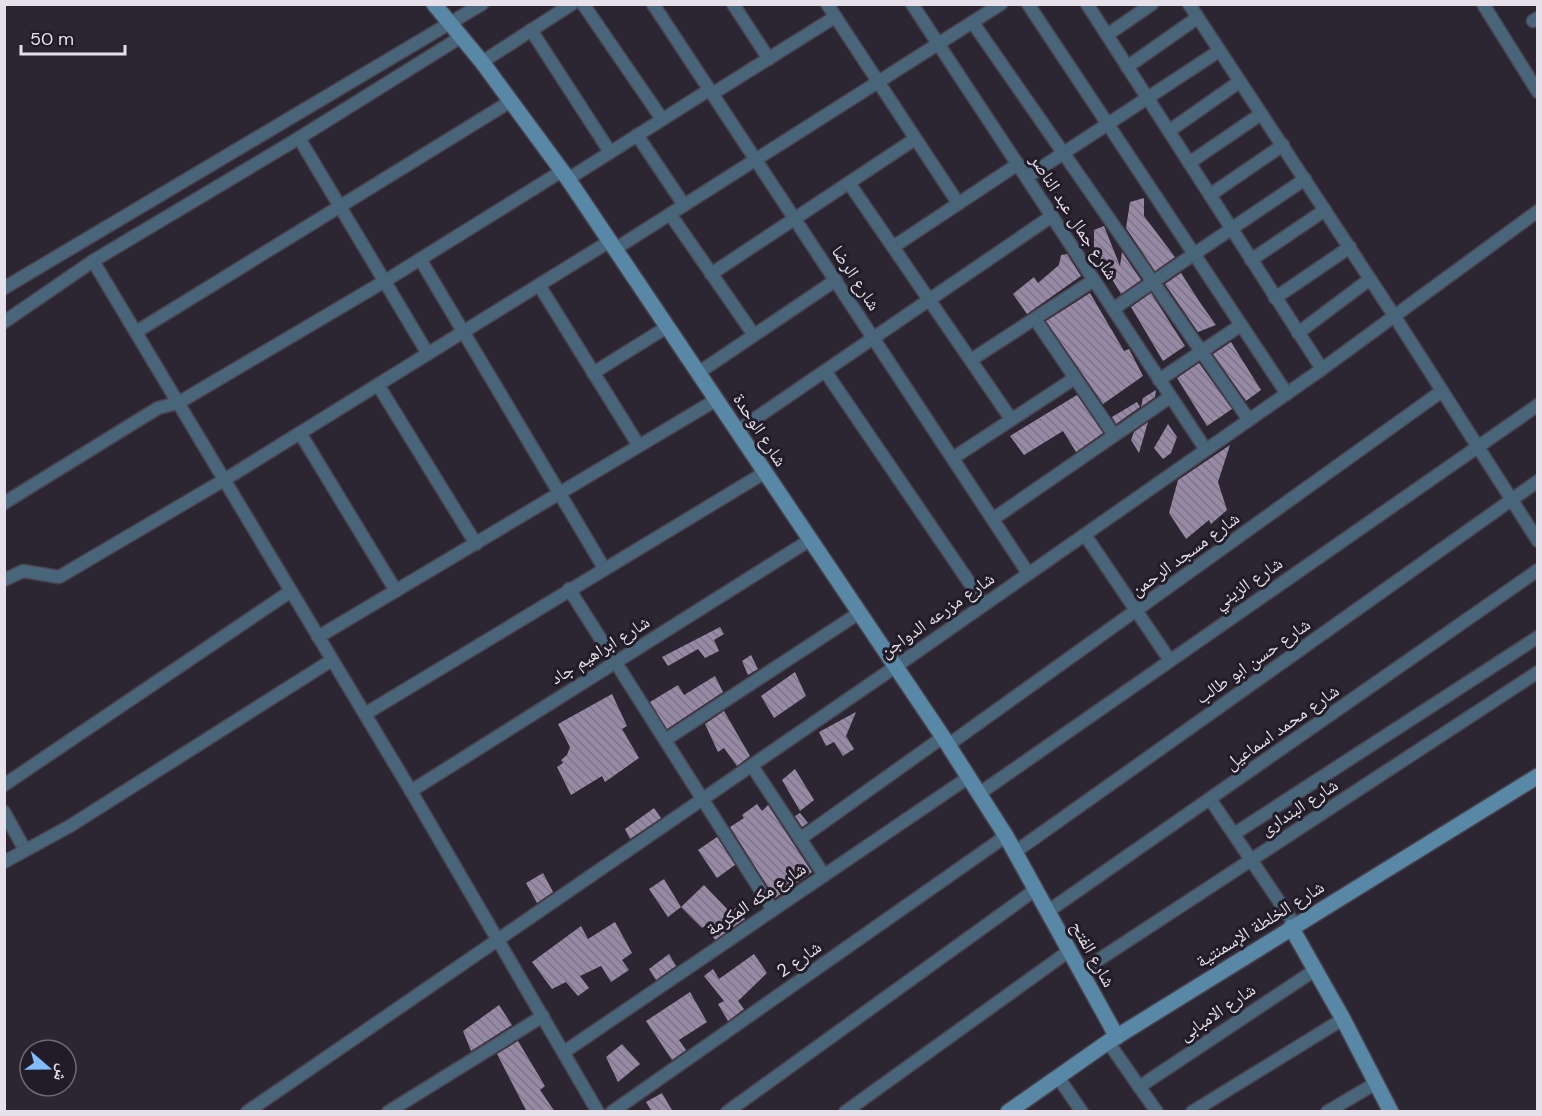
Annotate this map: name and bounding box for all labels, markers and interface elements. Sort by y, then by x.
scale bar [21,18,124,56]
text: 50 m [30,27,74,51]
street label: شارع جمال عبد الناصر [1024,149,1124,284]
street label: شارع الرضا [826,241,886,315]
street label: شارع الوحدة [727,389,793,471]
street label: شارع مسجد الرحمن [1126,506,1244,602]
street label: شارع الزيني [1209,551,1289,617]
street label: شارع مزرعه الدواجن [875,567,999,663]
street label: شارع ابراهيم جاد [546,610,654,690]
street label: شارع حسن ابو طالب [1191,612,1315,710]
street label: شارع محمد اسماعيل [1220,679,1344,775]
street label: شارع البندارى [1255,773,1343,841]
street label: شارع مكه المكرمة [701,857,811,941]
street label: شارع الخلطة الإسمنتية [1191,875,1329,973]
street label: شارع الفتح [1065,916,1121,992]
street label: شارع 2 [772,935,826,983]
street label: شارع الامبابى [1174,977,1260,1047]
north arrow [18,1038,78,1098]
text: ش [49,1061,74,1085]

